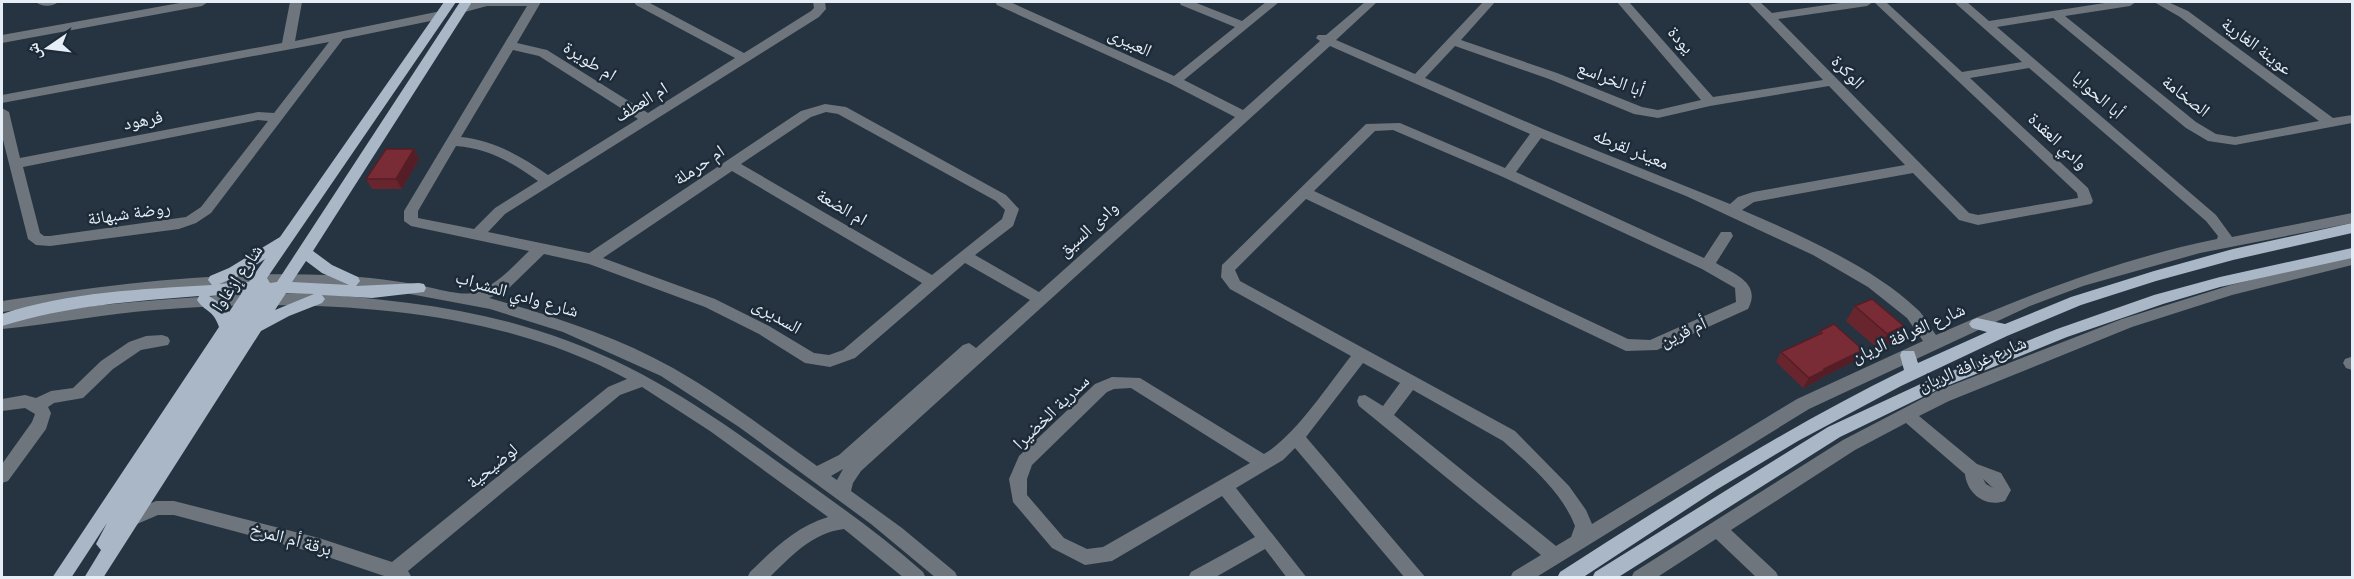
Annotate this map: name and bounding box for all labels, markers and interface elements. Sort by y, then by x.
street label: عوينة الغارية [2217,12,2297,80]
north arrow [18,18,78,78]
street label: العبيرى [1105,22,1155,62]
street label: يودة [1663,22,1699,58]
street label: ام طويرة [559,36,621,87]
text: ش [23,41,45,62]
street label: الوكرة [1827,50,1869,94]
street label: أبا الخراسع [1574,56,1648,103]
street label: أبا الحوايا [2068,67,2128,123]
street label: الصخامة [2158,70,2214,122]
street label: ام العطف [610,77,672,128]
street label: فرهود [121,105,165,135]
street label: وادي العقدة [2021,108,2093,177]
street label: معيذر لقرطه [1590,124,1672,174]
street label: ام حرملة [669,140,729,191]
street label: ام الضعة [812,184,871,231]
street label: روضة شبهانة [86,196,172,230]
street label: وادى السيق [1053,196,1123,262]
street label: شارع إزغاوا [207,240,268,316]
street label: شارع وادي المشراب [452,266,581,325]
street label: السديرى [748,293,806,339]
street label: شارع الغرافة الريان [1848,298,1968,368]
street label: أم قرين [1656,312,1710,353]
street label: شارع غرافة الريان [1914,331,2030,397]
street label: سدرية الخضيرا [1008,370,1094,454]
street label: لوضيحية [462,439,522,493]
street label: برقة أم المرخ [247,518,334,561]

